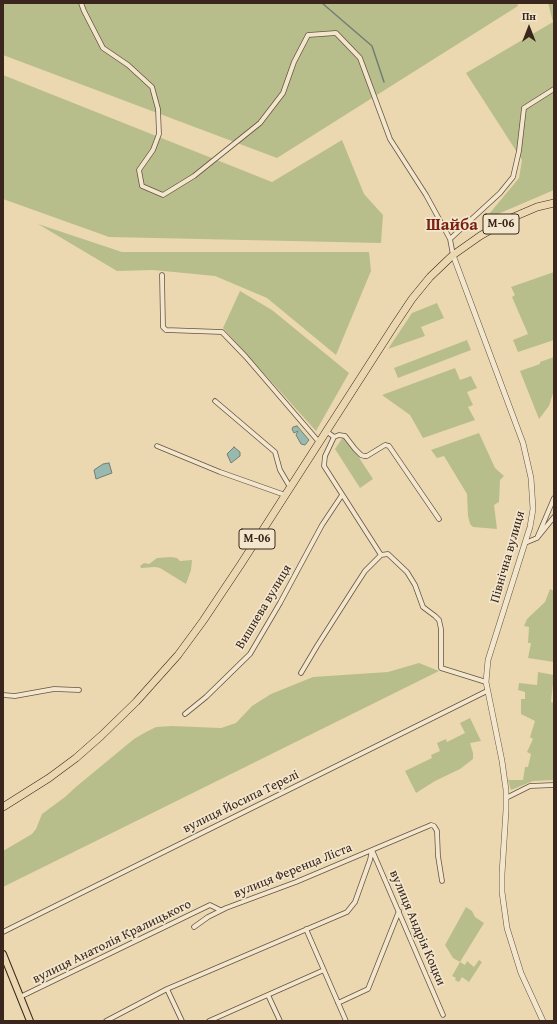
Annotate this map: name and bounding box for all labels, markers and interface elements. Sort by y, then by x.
north arrow [509,8,549,48]
text: Пн [522,8,536,24]
road number: М-06 [483,214,519,234]
district label: Шайба [426,216,478,236]
street label: Північна вулиця [487,509,529,605]
road number: М-06 [239,529,275,549]
street label: Вишнева вулиця [233,562,295,652]
street label: вулиця Йосипа Терелі [180,767,302,837]
street label: вулиця Ференца Ліста [231,840,355,902]
street label: вулиця Андрія Коцки [386,868,448,988]
street label: вулиця Анатолія Кралицького [30,897,194,987]

